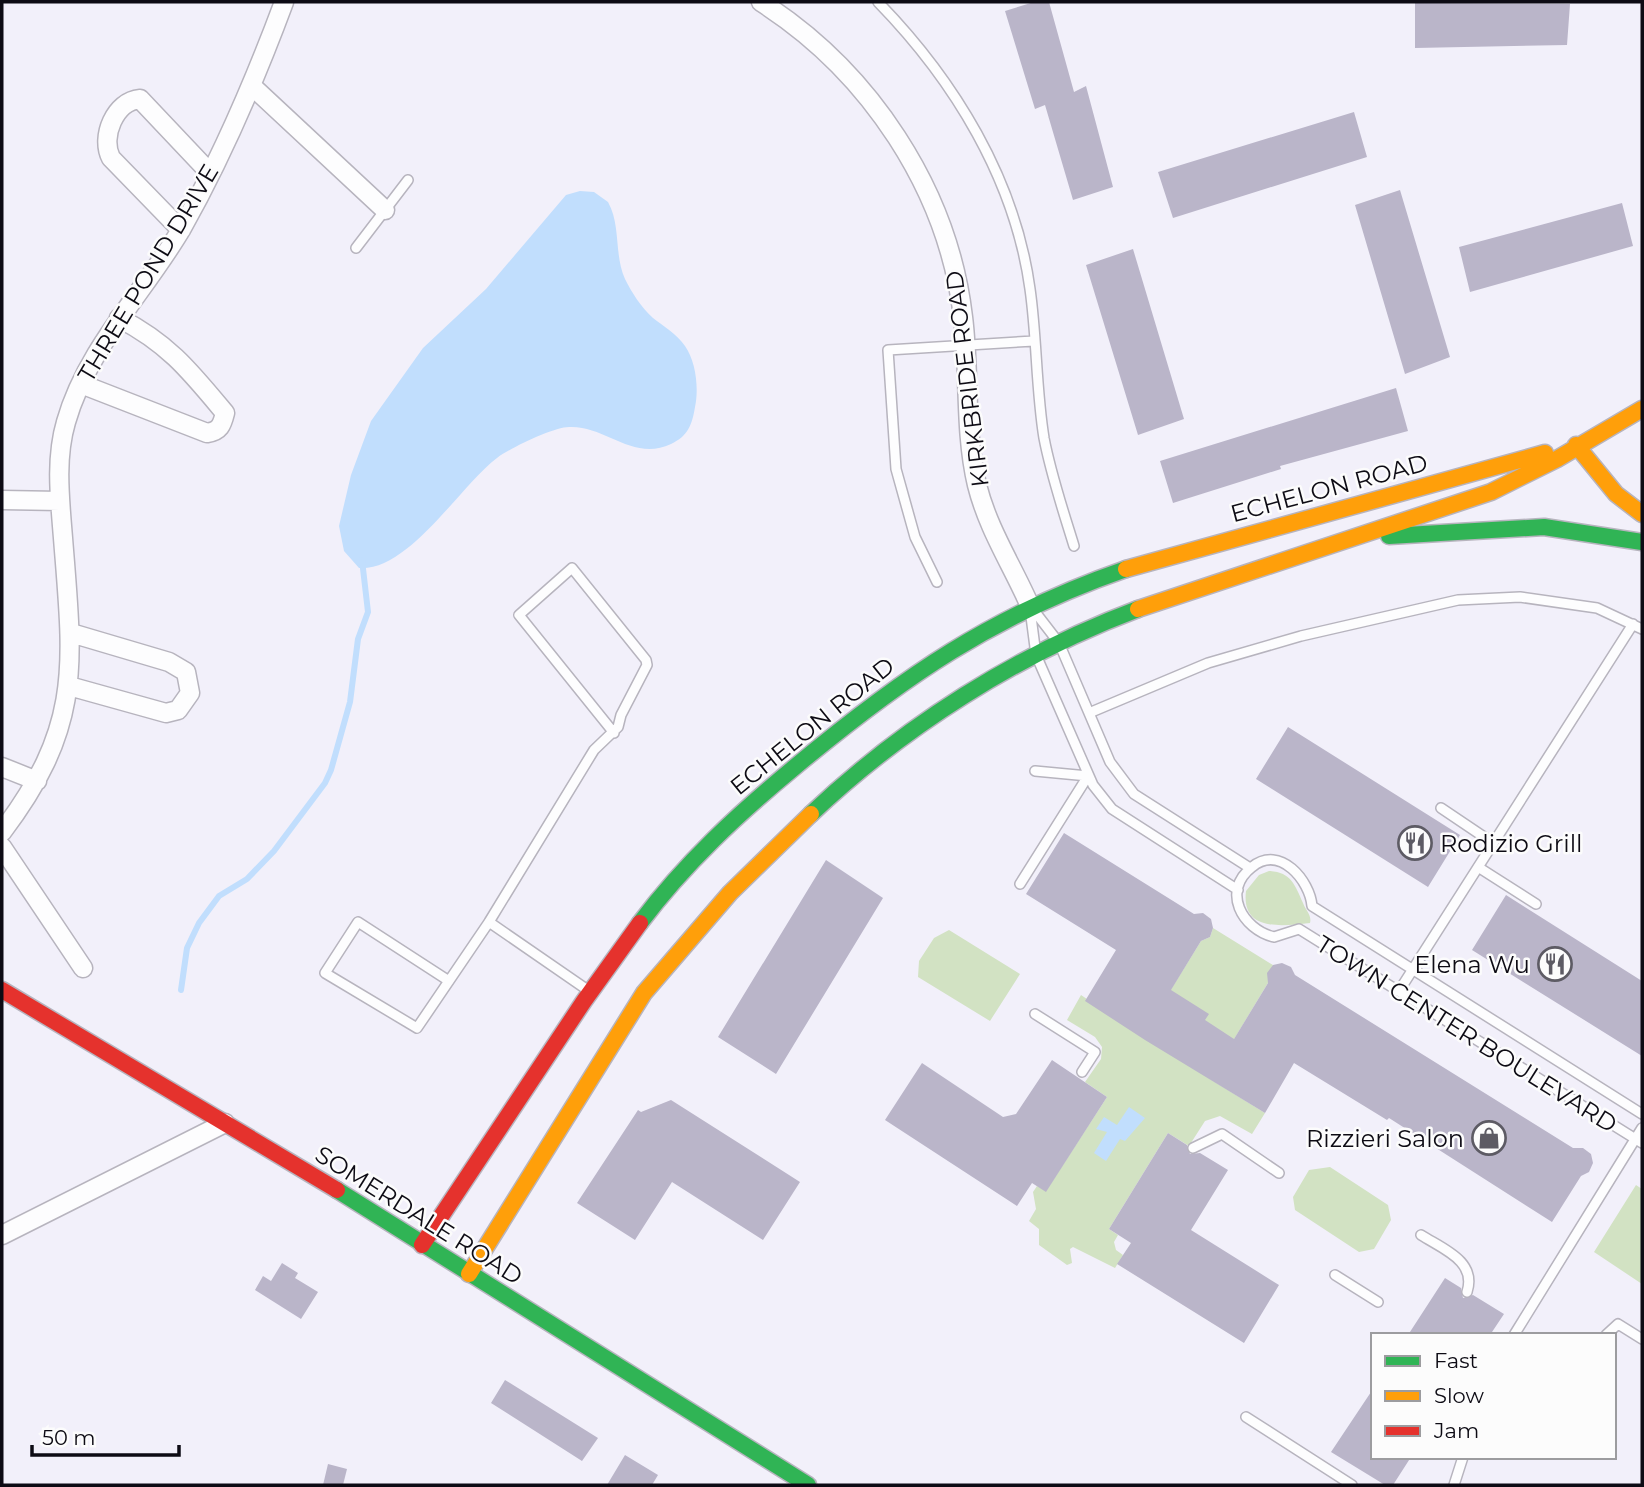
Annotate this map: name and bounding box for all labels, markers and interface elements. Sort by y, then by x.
street label: THREE POND DRIVE [72,159,224,387]
street label: KIRKBRIDE ROAD [939,269,995,489]
street label: ECHELON ROAD [1227,448,1431,528]
street label: ECHELON ROAD [724,651,900,801]
restaurant icon: Rodizio Grill [1396,824,1434,862]
place label: Rodizio Grill [1440,829,1583,858]
street label: TOWN CENTER BOULEVARD [1311,929,1623,1139]
restaurant icon: Elena Wu [1536,945,1574,983]
place label: Elena Wu [1414,950,1530,979]
shop icon: Rizzieri Salon [1470,1119,1508,1157]
place label: Rizzieri Salon [1306,1124,1464,1153]
street label: SOMERDALE ROAD [310,1139,528,1291]
legend [1371,1333,1616,1459]
text: Fast [1434,1348,1478,1373]
text: Slow [1434,1383,1484,1408]
scale bar [32,1414,178,1458]
text: Jam [1433,1418,1479,1443]
text: 50 m [42,1425,96,1450]

